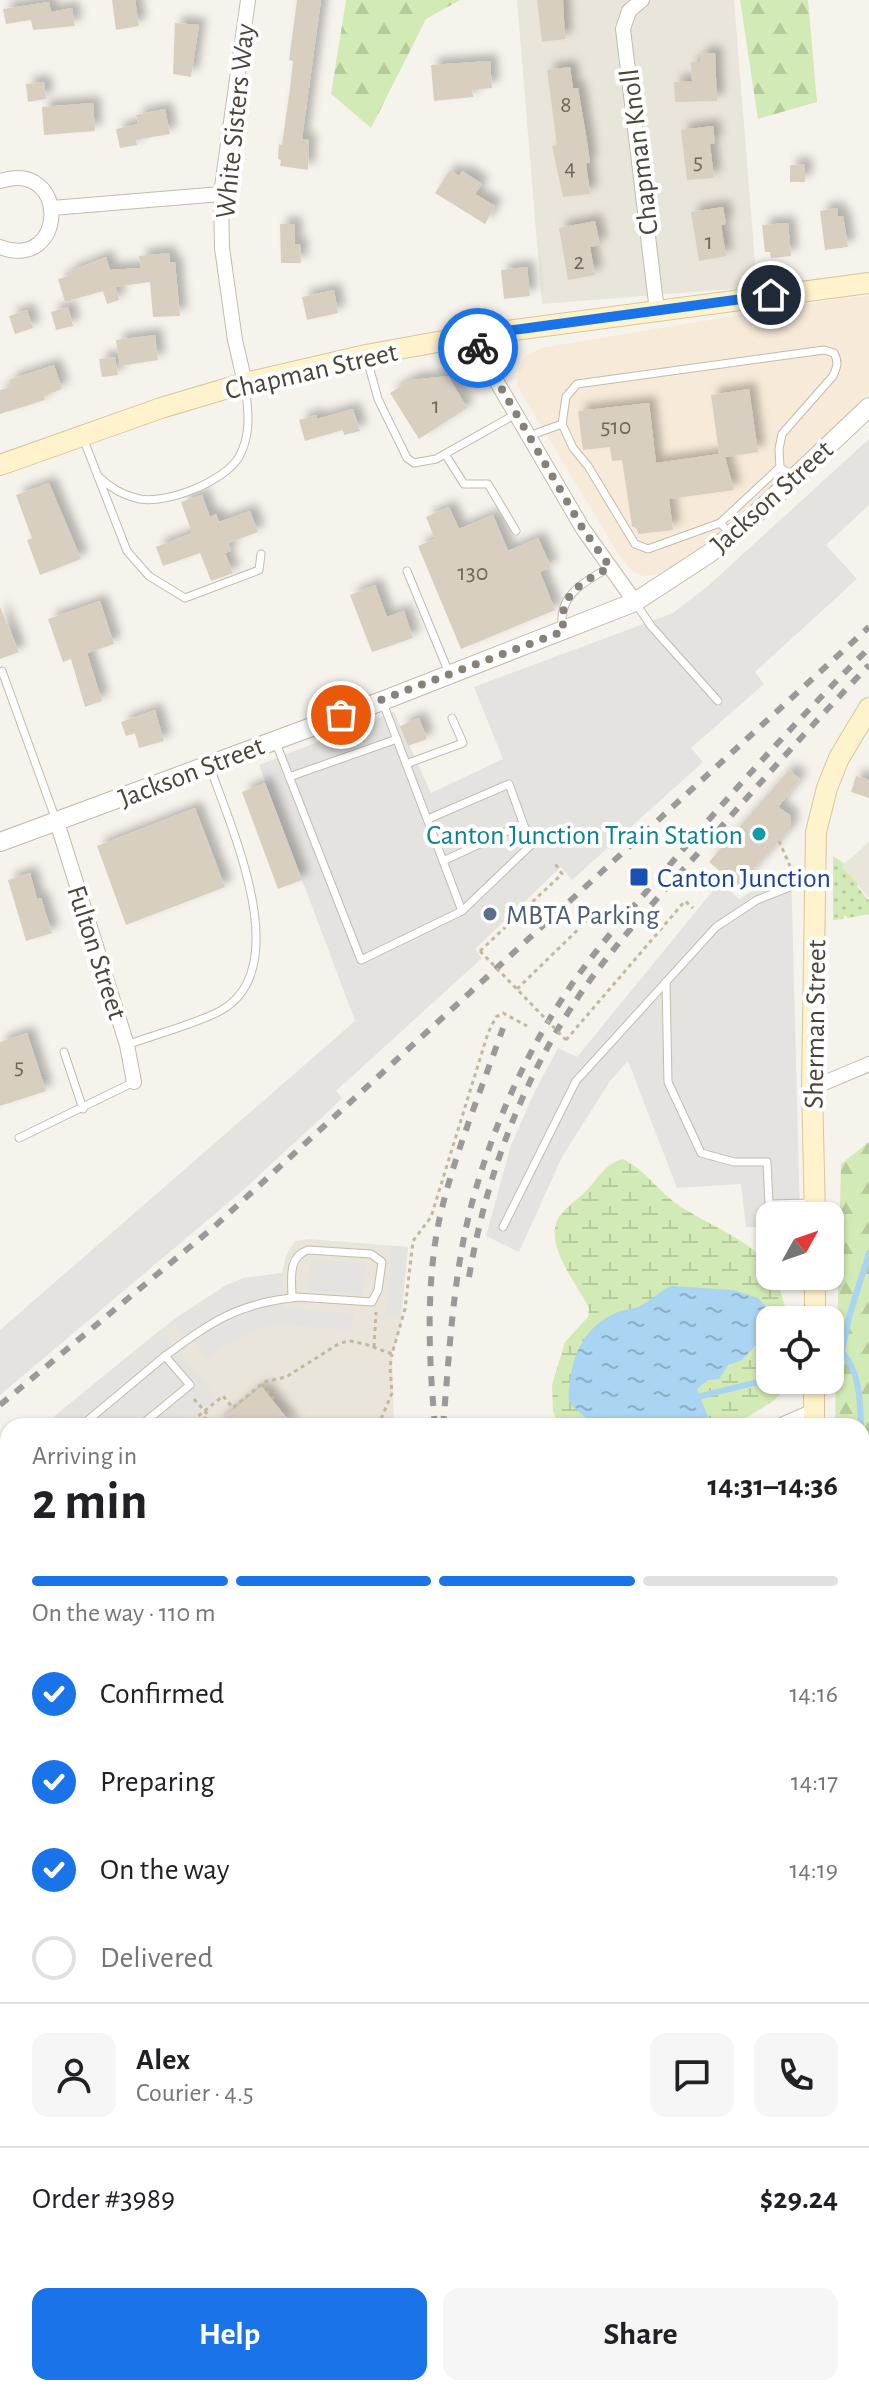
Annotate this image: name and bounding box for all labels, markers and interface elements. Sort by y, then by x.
street label: White Sisters Way [212,22,260,220]
street label: Chapman Knoll [616,67,664,236]
house number: 8 [560,93,572,117]
house number: 5 [693,150,703,174]
house number: 4 [564,156,576,180]
house number: 1 [705,230,713,254]
house number: 2 [574,250,585,274]
pin [737,261,805,329]
icon: home [749,273,793,317]
courier [438,308,518,388]
icon: bike [456,326,500,370]
street label: Chapman Street [223,338,400,405]
house number: 1 [432,394,440,418]
house number: 510 [601,415,631,439]
street label: Jackson Street [706,436,839,559]
house number: 130 [458,561,488,585]
pin [307,681,375,749]
icon: bag [319,693,363,737]
street label: Jackson Street [115,732,268,813]
place label: Canton Junction Train Station [426,822,743,850]
marker: Canton Junction Train Station [750,825,768,843]
place label: Canton Junction [657,865,831,893]
marker: Canton Junction [628,866,650,888]
street label: Fulton Street [61,882,131,1023]
place label: MBTA Parking [506,902,660,930]
marker: MBTA Parking [481,905,499,923]
street label: Sherman Street [801,939,831,1109]
house number: 5 [14,1055,24,1079]
north arrow [756,1202,844,1290]
map controls [756,1202,844,1394]
button: locate [756,1306,844,1394]
text: Arriving in [32,1443,137,1469]
text: 14:31–14:36 [708,1471,838,1501]
text: 2 min [32,1476,147,1528]
text: On the way · 110 m [32,1600,215,1626]
icon: check [32,1672,76,1716]
text: Confirmed [100,1679,224,1709]
text: 14:16 [789,1681,838,1707]
icon: check [32,1760,76,1804]
text: Preparing [100,1767,215,1797]
text: 14:17 [791,1769,838,1795]
icon: check [32,1848,76,1892]
text: On the way [100,1855,229,1885]
text: 14:19 [789,1857,838,1883]
text: Delivered [100,1943,213,1973]
button: person [32,2033,116,2117]
button: chat [650,2033,734,2117]
button: phone [754,2033,838,2117]
text: Alex [136,2045,190,2075]
text: Courier · 4.5 [136,2080,254,2106]
text: Order #3989 [32,2184,175,2214]
text: $29.24 [760,2184,838,2214]
button: Help [32,2288,427,2380]
button: Share [443,2288,838,2380]

